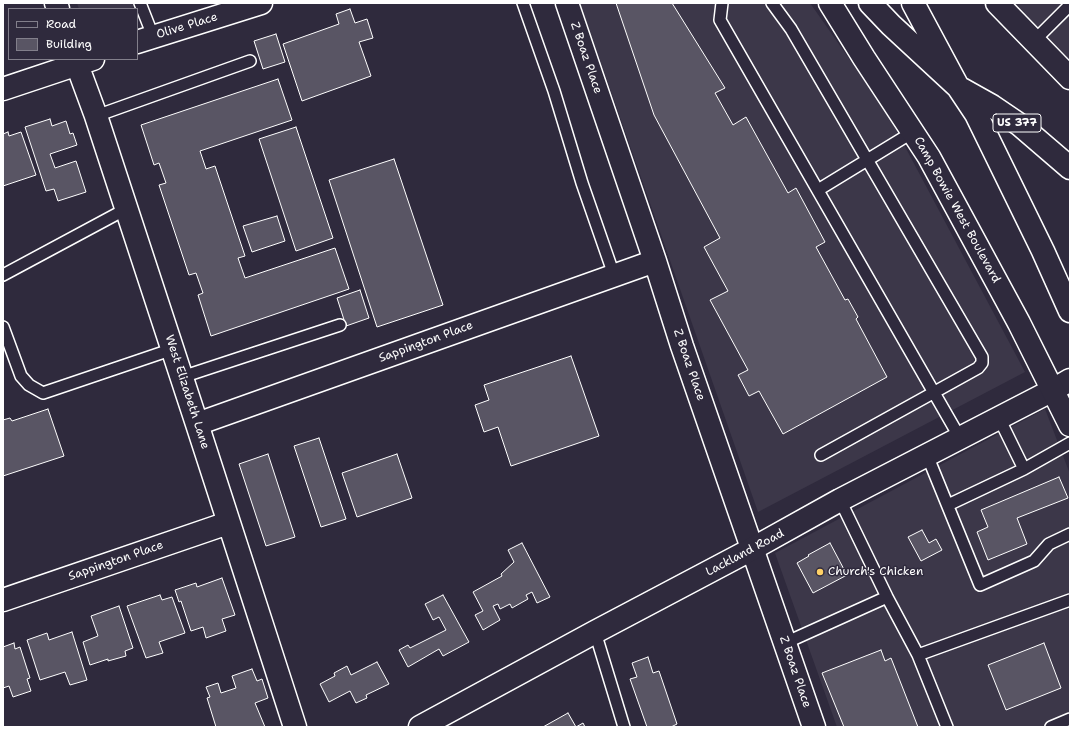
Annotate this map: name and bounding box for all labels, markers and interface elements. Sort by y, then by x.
legend [8,8,138,60]
street label: Olive Place [155,10,219,42]
text: Road [46,16,76,32]
street label: Z Boaz Place [567,20,605,96]
text: Building [46,36,92,52]
road number: US 377 [993,114,1041,132]
street label: Camp Bowie West Boulevard [911,134,1003,286]
street label: Sappington Place [377,318,475,366]
street label: Z Boaz Place [670,327,708,403]
street label: West Elizabeth Lane [162,333,212,451]
street label: Lackland Road [703,526,787,580]
street label: Sappington Place [67,538,165,584]
place label: Church's Chicken [828,565,923,579]
marker: Church's Chicken [815,567,825,577]
street label: Z Boaz Place [776,634,814,710]

